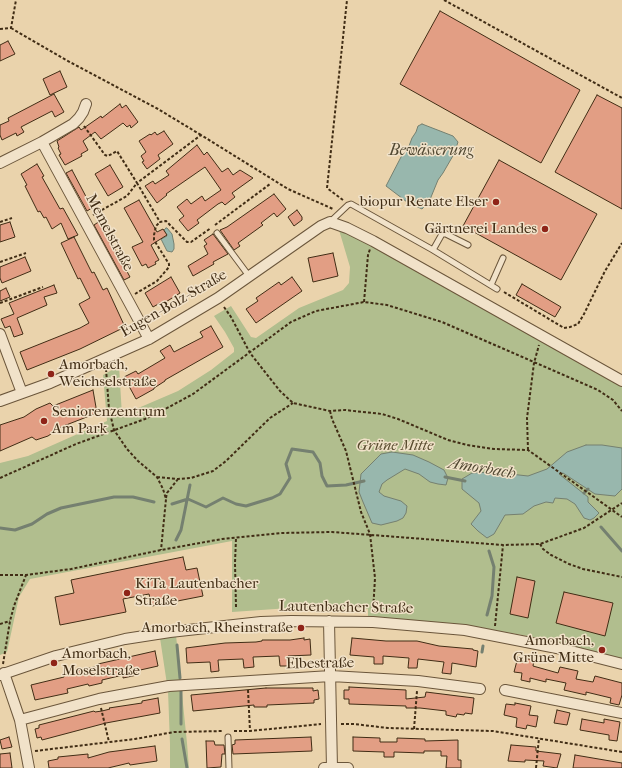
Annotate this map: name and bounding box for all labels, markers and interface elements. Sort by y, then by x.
water label: Bewässerung [389,141,473,161]
street label: Memelstraße [81,191,137,275]
place label: biopur Renate Elser [360,193,488,211]
marker: biopur Renate Elser [491,197,501,207]
place label: Gärtnerei Landes [424,220,537,238]
marker: Gärtnerei Landes [540,224,550,234]
street label: Eugen-Bolz-Straße [118,266,230,342]
place label: Amorbach, Weichselstraße [59,356,156,391]
marker: Amorbach, Weichselstraße [46,369,56,379]
place label: Seniorenzentrum Am Park [52,403,166,438]
marker: Seniorenzentrum Am Park [39,416,49,426]
park label: Grüne Mitte [357,437,433,455]
water label: Amorbach [447,454,517,484]
place label: KiTa Lautenbacher Straße [135,575,258,610]
marker: KiTa Lautenbacher Straße [122,588,132,598]
street label: Lautenbacher Straße [279,598,413,618]
place label: Amorbach, Rheinstraße [141,619,293,637]
marker: Amorbach, Rheinstraße [296,623,306,633]
place label: Amorbach, Grüne Mitte [513,632,594,667]
place label: Amorbach, Moselstraße [62,645,140,680]
marker: Amorbach, Grüne Mitte [597,645,607,655]
street label: Elbestraße [286,654,354,674]
marker: Amorbach, Moselstraße [49,658,59,668]

